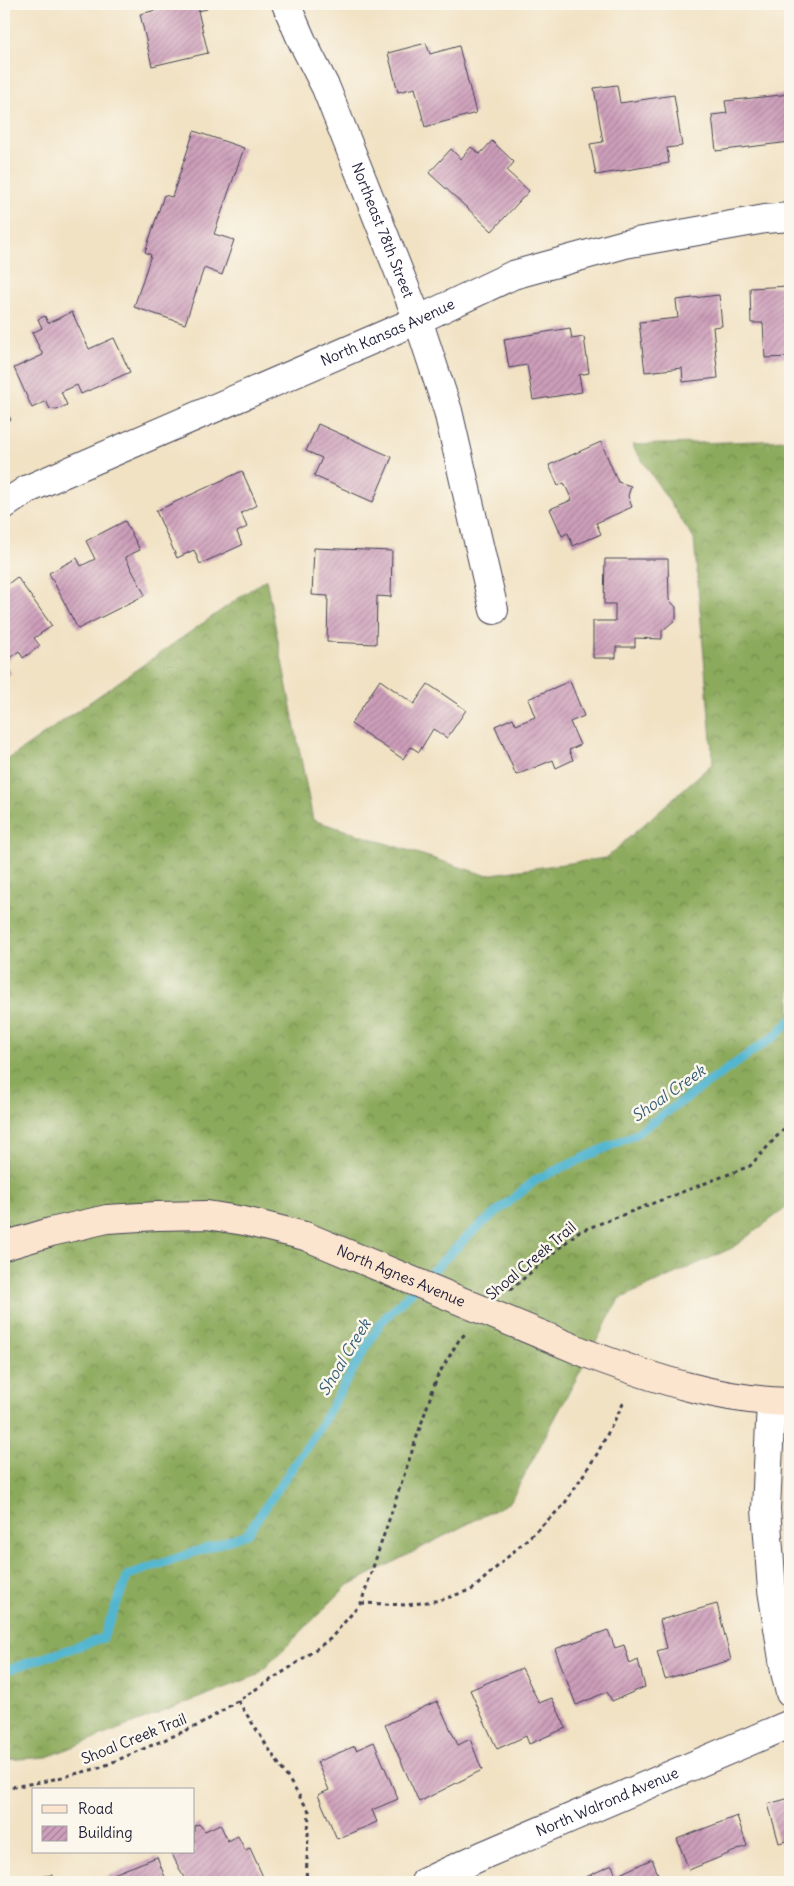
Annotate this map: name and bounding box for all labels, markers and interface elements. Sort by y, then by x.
street label: Northeast 78th Street [347,160,418,300]
street label: North Kansas Avenue [317,294,458,370]
water label: Shoal Creek [627,1059,710,1126]
street label: Shoal Creek Trail [482,1217,580,1304]
street label: North Agnes Avenue [334,1240,468,1311]
water label: Shoal Creek [313,1314,376,1399]
street label: Shoal Creek Trail [78,1709,189,1768]
street label: North Walrond Avenue [533,1763,681,1841]
legend [32,1788,195,1854]
text: Road [78,1799,113,1818]
text: Building [78,1823,133,1842]

